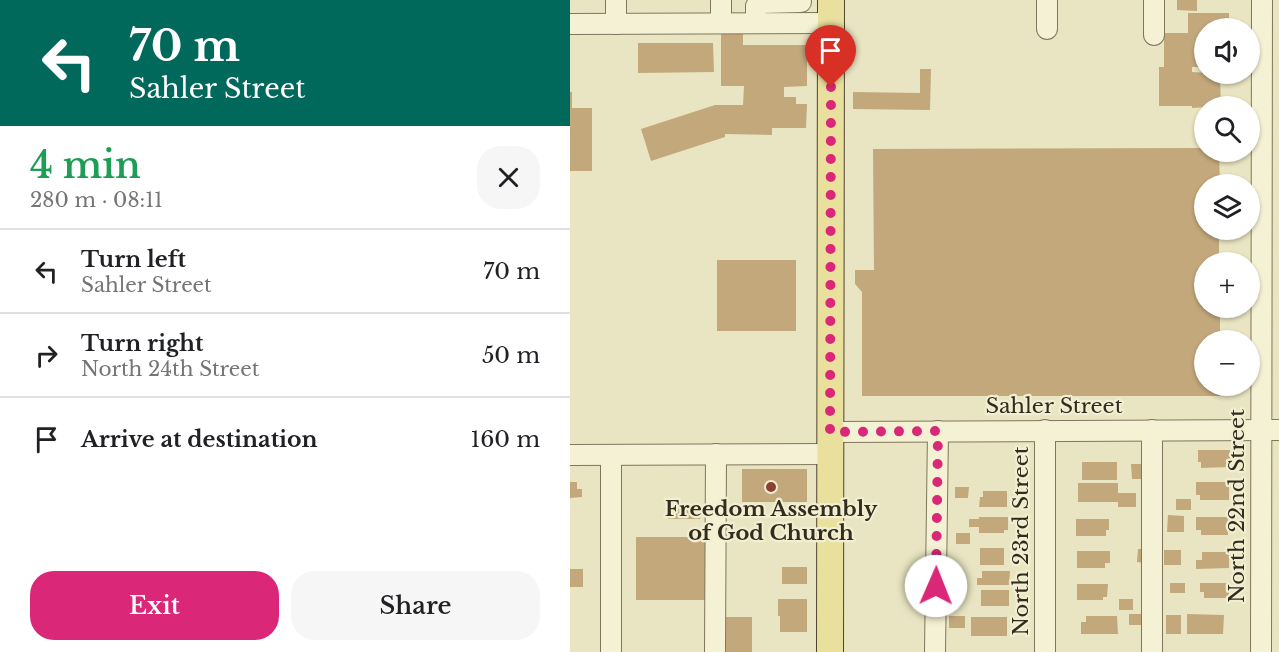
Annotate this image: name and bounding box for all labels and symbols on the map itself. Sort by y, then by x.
pin [805,25,856,87]
street label: Sahler Street [985,393,1123,419]
street label: North 22nd Street [1224,409,1250,603]
street label: North 23rd Street [1008,446,1034,636]
marker: Freedom Assembly of God Church [764,480,778,494]
place label: Freedom Assembly of God Church [665,496,878,546]
position arrow [904,554,968,618]

